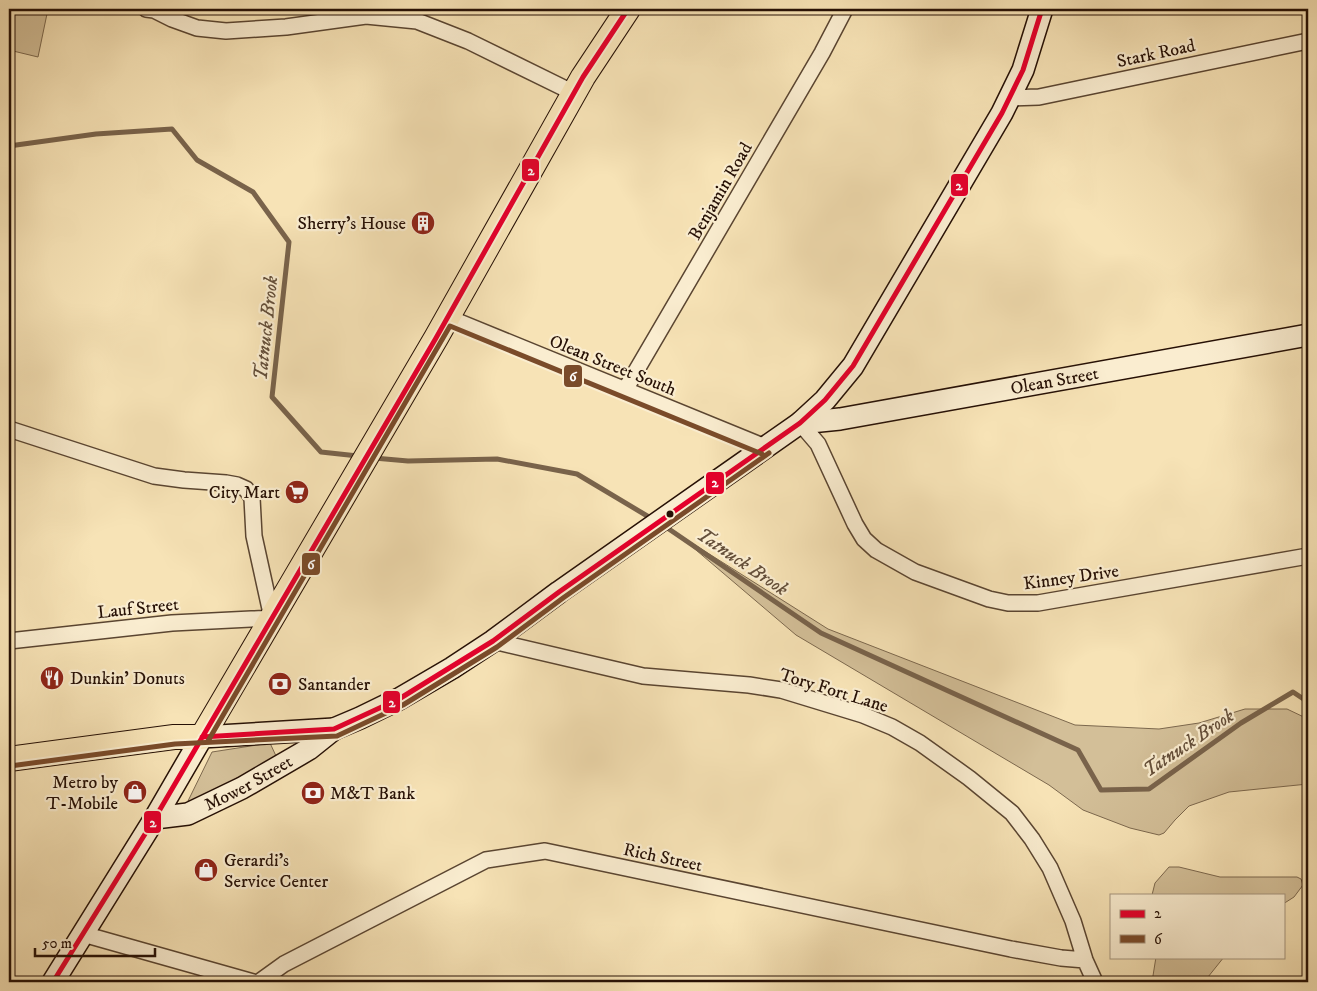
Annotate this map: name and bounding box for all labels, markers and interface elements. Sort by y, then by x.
street label: Stark Road [1115,35,1197,73]
street label: Benjamin Road [684,139,758,244]
line badge: 2 [521,158,540,182]
text: 2 [528,162,536,180]
line badge: 2 [950,173,969,197]
text: 2 [956,177,964,195]
building icon: Sherry's House [410,210,436,236]
place label: Sherry's House [298,213,406,235]
water label: Tatnuck Brook [250,275,283,382]
street label: Olean Street South [546,330,680,402]
street label: Olean Street [1009,363,1101,400]
line badge: 6 [563,364,583,388]
text: 6 [569,368,577,386]
line badge: 2 [705,471,725,495]
text: 2 [712,474,720,492]
supermarket icon: City Mart [284,479,310,505]
place label: City Mart [209,482,280,504]
unlabelled marker [665,509,675,519]
water label: Tatnuck Brook [692,523,792,601]
line badge: 6 [301,552,321,576]
text: 6 [307,556,315,574]
street label: Kinney Drive [1022,560,1120,596]
street label: Lauf Street [96,594,180,624]
street label: Tory Fort Lane [777,664,891,718]
restaurant icon: Dunkin' Donuts [39,665,65,691]
place label: Dunkin' Donuts [70,668,185,690]
bank icon: Santander [267,671,293,697]
place label: Santander [298,674,371,696]
line badge: 2 [382,690,401,714]
text: 2 [389,694,397,712]
water label: Tatnuck Brook [1139,704,1239,782]
street label: Mower Street [201,751,297,816]
place label: Metro by T-Mobile [46,772,118,815]
shop icon: Metro by T-Mobile [122,779,148,805]
bank icon: M&T Bank [300,780,326,806]
place label: M&T Bank [330,783,415,805]
line badge: 2 [143,810,162,834]
text: 2 [150,814,158,832]
street label: Rich Street [621,839,705,877]
place label: Gerardi's Service Center [224,850,328,893]
shop icon: Gerardi's Service Center [193,857,219,883]
legend [1110,894,1284,958]
text: 2 [1154,904,1162,923]
scale bar [35,926,155,958]
text: 6 [1154,930,1163,949]
text: 50 m [42,934,72,953]

